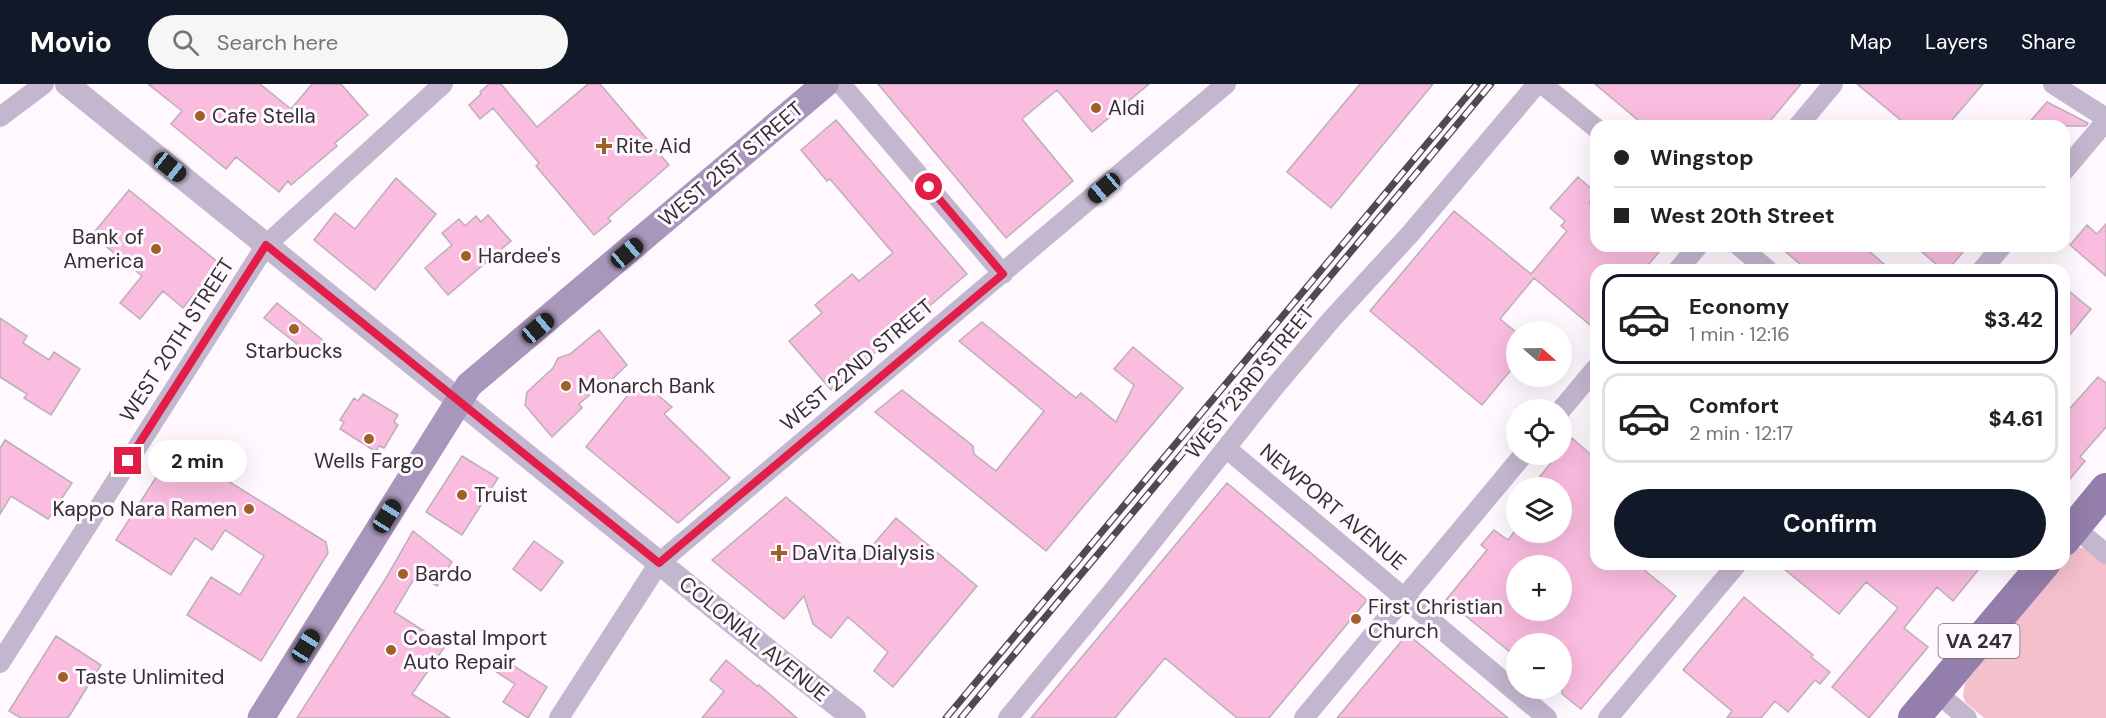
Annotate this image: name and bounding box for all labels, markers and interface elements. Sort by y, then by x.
search box [148,15,568,69]
text: Movio [30,24,112,61]
icon: search [169,26,202,59]
text: Search here [217,28,338,57]
text: Map [1850,28,1892,56]
text: Layers [1925,28,1988,56]
text: Share [2021,28,2076,56]
place label: Aldi [1108,94,1145,122]
street label: WEST 21ST STREET [653,95,809,233]
marker: Aldi [1089,101,1103,115]
place label: Cafe Stella [212,102,316,130]
marker: Cafe Stella [193,109,207,123]
place label: Rite Aid [616,132,691,160]
marker: Rite Aid [597,139,611,153]
text: Wingstop [1650,143,1754,172]
car [150,149,190,185]
car [1084,170,1124,206]
route start [915,173,942,200]
text: West 20th Street [1650,201,1834,230]
place label: Bank of America [63,223,144,275]
car [607,235,647,271]
marker: Bank of America [149,242,163,256]
place label: Hardee's [478,242,561,270]
marker: Hardee's [459,249,473,263]
street label: WEST 20TH STREET [113,252,241,427]
icon: car [1617,292,1671,346]
text: Economy [1689,292,1789,321]
street label: WEST 22ND STREET [775,293,940,437]
street label: WEST 23RD STREET [1179,299,1321,465]
text: $3.42 [1984,305,2043,334]
car [518,310,558,346]
north arrow [1506,321,1572,387]
map controls [1506,321,1572,699]
text: 1 min · 12:16 [1689,321,1790,347]
marker: Starbucks [287,322,301,336]
place label: Starbucks [245,337,343,365]
place label: Monarch Bank [578,372,716,400]
marker: Monarch Bank [559,379,573,393]
icon: car [1617,391,1671,445]
text: Comfort [1689,391,1779,420]
button: locate [1506,399,1572,465]
text: $4.61 [1989,404,2043,433]
text: 2 min · 12:17 [1689,420,1793,446]
marker: Wells Fargo [362,432,376,446]
street label: NEWPORT AVENUE [1254,437,1412,577]
callout: 2 min [149,440,248,482]
route end [114,447,141,474]
place label: Wells Fargo [314,447,424,475]
text: 2 min [171,448,224,474]
button: layers [1506,477,1572,543]
place label: Truist [474,481,528,509]
marker: Truist [455,488,469,502]
button: Confirm [1614,489,2046,558]
place label: Kappo Nara Ramen [52,495,237,523]
car [370,496,404,536]
marker: Kappo Nara Ramen [242,502,256,516]
place label: DaVita Dialysis [792,539,935,567]
marker: DaVita Dialysis [770,544,788,562]
button: + [1506,555,1572,621]
place label: Bardo [415,560,472,588]
marker: Bardo [396,567,410,581]
street label: COLONIAL AVENUE [673,570,835,708]
place label: First Christian Church [1368,593,1503,645]
marker: First Christian Church [1349,612,1363,626]
place label: Coastal Import Auto Repair [403,624,547,676]
road number: VA 247 [1938,624,2020,658]
car [289,626,323,666]
button: − [1506,633,1572,699]
marker: Coastal Import Auto Repair [384,643,398,657]
place label: Taste Unlimited [75,663,225,691]
marker: Taste Unlimited [56,670,70,684]

